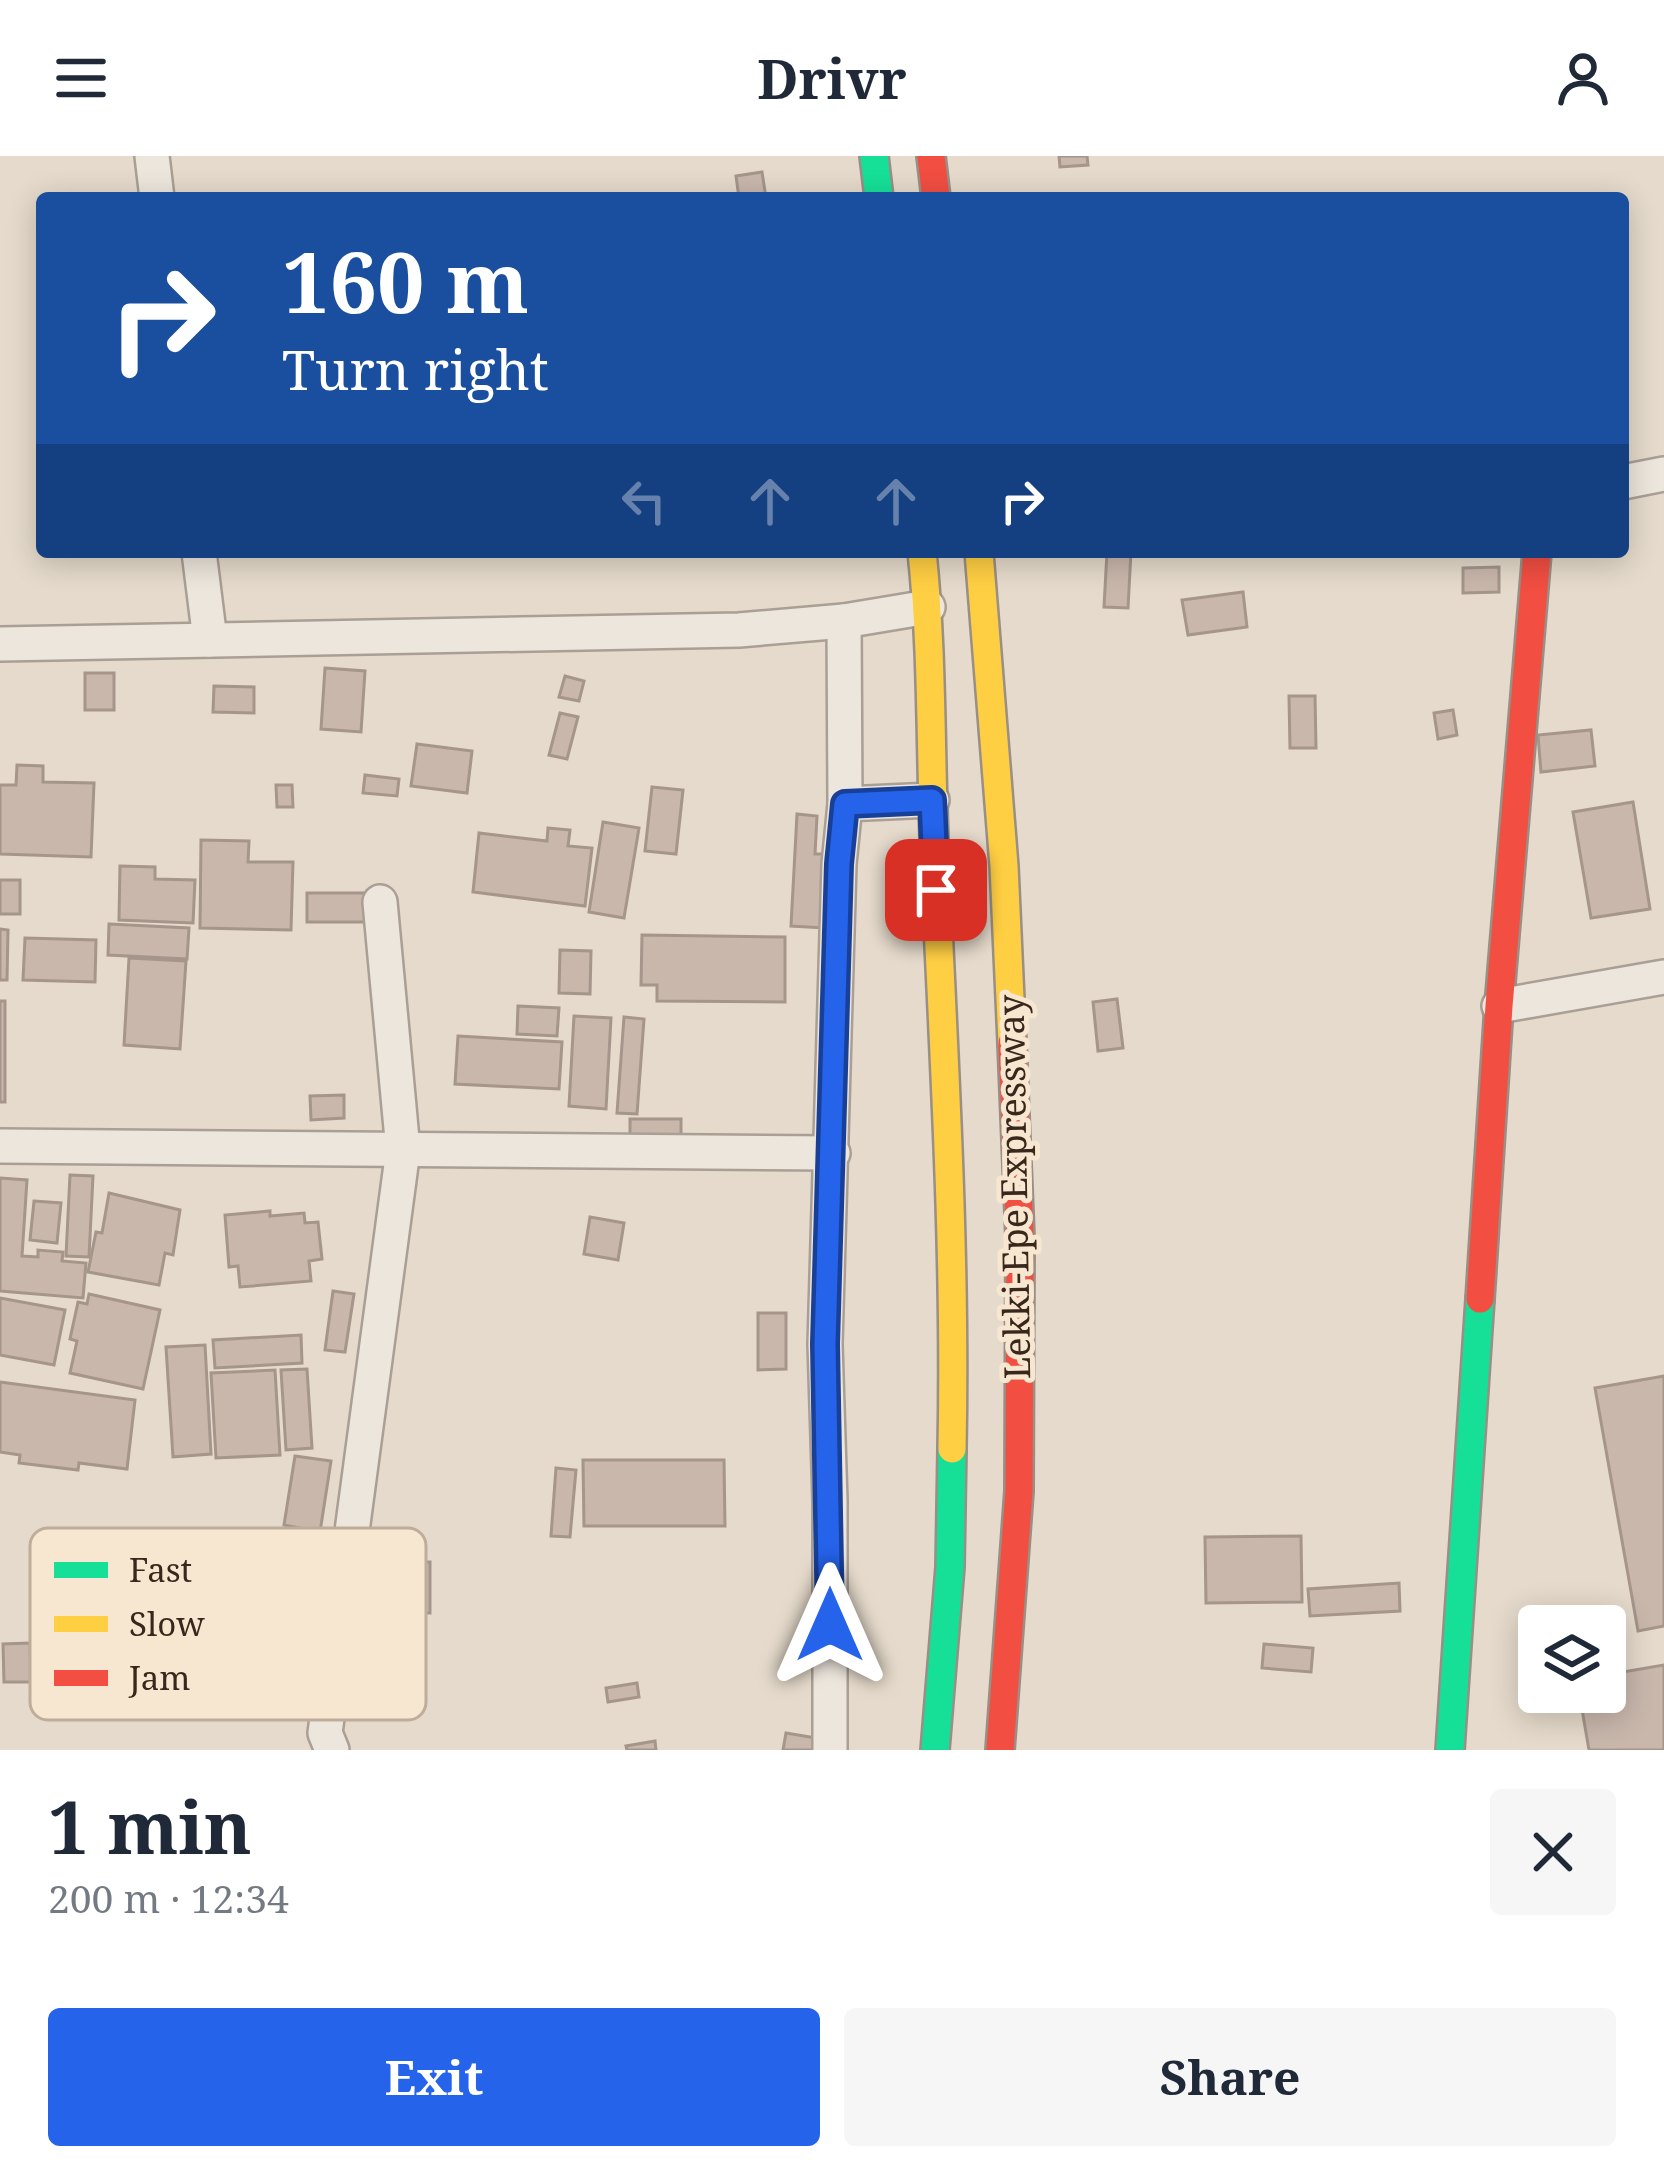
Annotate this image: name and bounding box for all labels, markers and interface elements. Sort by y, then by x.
text: Drivr [757,41,907,115]
icon: menu [48,45,114,111]
icon: person [1550,45,1616,111]
text: 160 m [282,223,529,338]
icon: right [84,240,240,396]
text: Turn right [282,332,549,406]
icon: left [611,468,677,534]
icon: ahead [737,468,803,534]
icon: ahead [863,468,929,534]
icon: right [989,468,1055,534]
pin [885,839,987,941]
icon: arrive [903,857,969,923]
street label: Lekki-Epe Expressway [986,994,1041,1380]
legend [30,1528,426,1720]
text: Fast [129,1547,192,1592]
position arrow [767,1562,893,1688]
text: Slow [129,1601,205,1646]
map controls [1518,1605,1626,1713]
button: layers [1518,1605,1626,1713]
text: Jam [128,1655,191,1700]
text: 1 min [48,1777,252,1875]
button: close [1490,1789,1616,1915]
text: 200 m · 12:34 [48,1871,289,1924]
button: Exit [48,2008,820,2146]
button: Share [844,2008,1616,2146]

